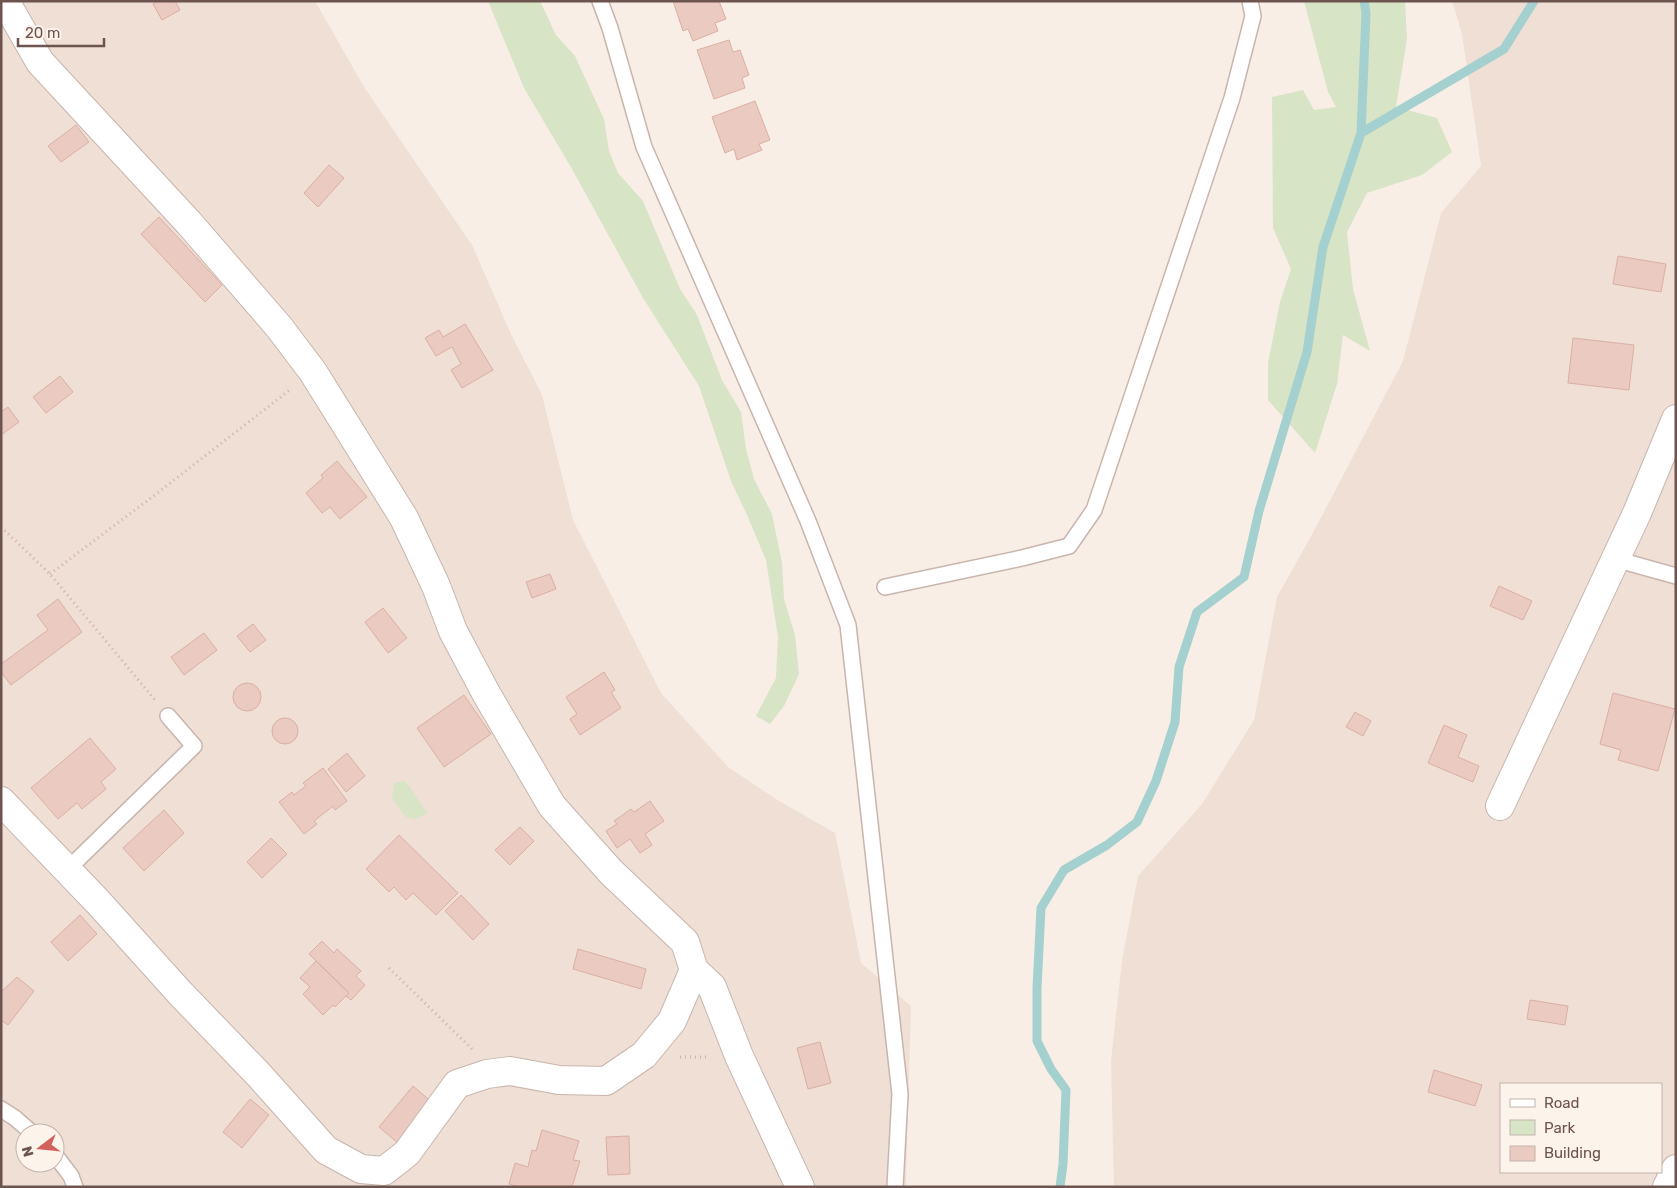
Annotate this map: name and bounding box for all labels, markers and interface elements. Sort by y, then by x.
scale bar [18,15,104,47]
text: 20 m [25,24,60,42]
legend [1500,1083,1662,1173]
text: Road [1544,1094,1580,1112]
text: Park [1544,1119,1575,1137]
north arrow [15,1123,65,1173]
text: N [18,1144,38,1159]
text: Building [1544,1144,1601,1162]

